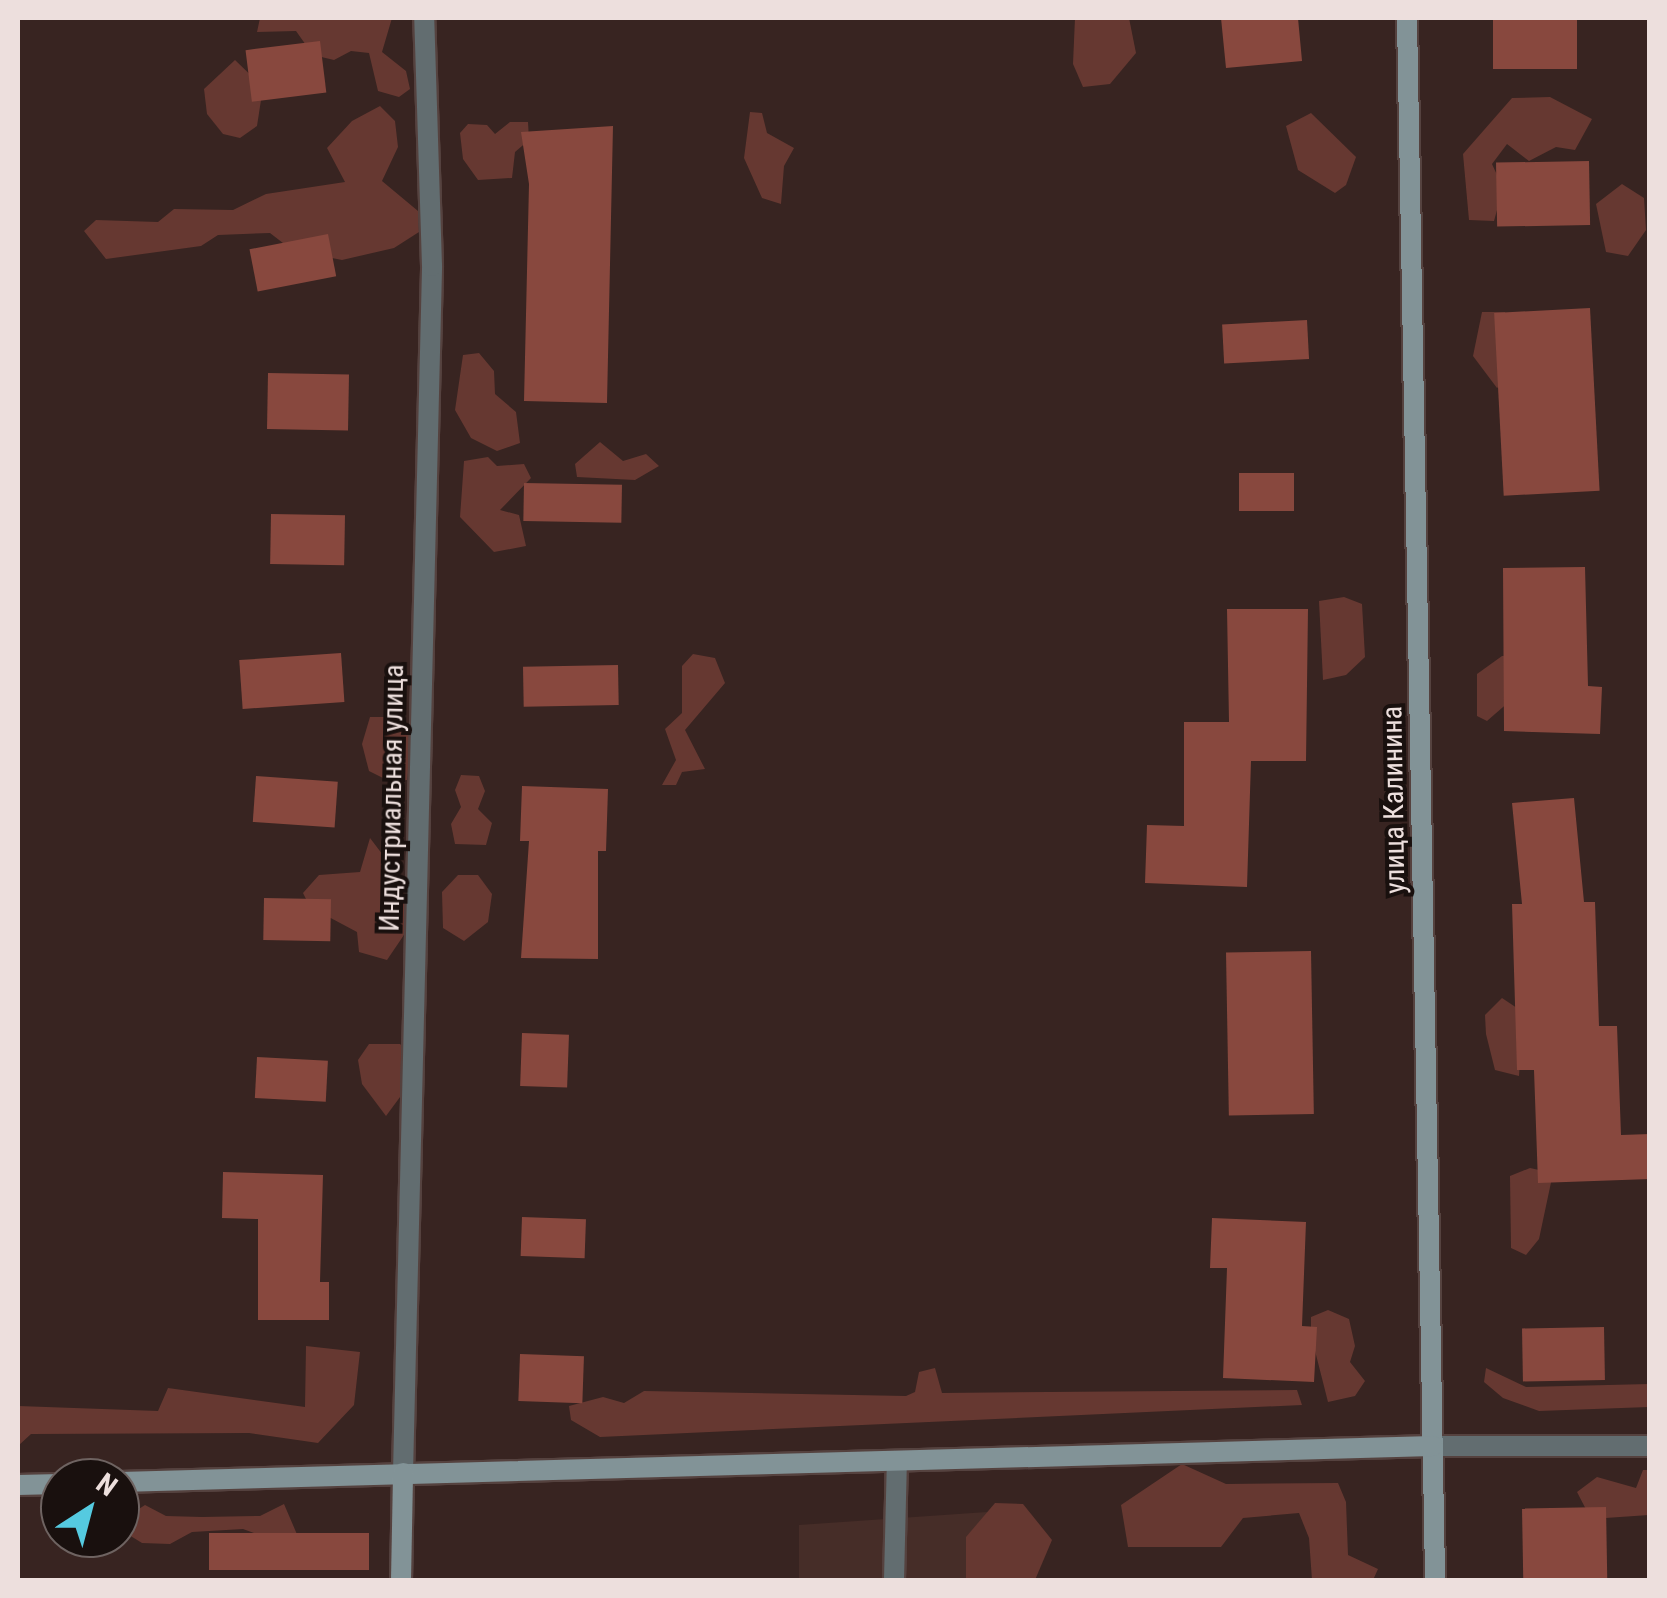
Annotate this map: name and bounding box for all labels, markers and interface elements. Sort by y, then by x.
street label: Индустриальная улица [373,664,411,932]
street label: улица Калинина [1376,706,1412,894]
north arrow [40,1458,140,1558]
text: N [90,1467,123,1503]

